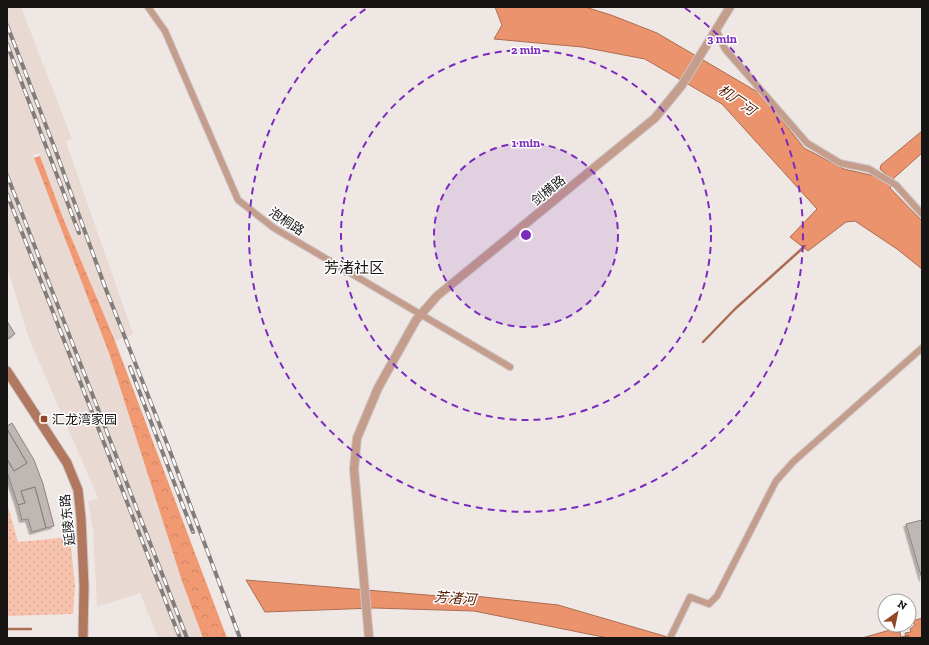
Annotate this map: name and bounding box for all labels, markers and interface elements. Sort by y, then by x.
text: 3 min [707,32,737,46]
text: 2 min [511,43,541,57]
water label: 机厂河 [715,81,761,121]
text: 1 min [512,136,540,150]
street label: 剑横路 [528,172,568,208]
street label: 泡桐路 [266,205,307,238]
centre of rings [519,228,533,242]
district label: 芳渚社区 [324,259,384,277]
place label: 汇龙湾家园 [52,412,117,427]
marker: 汇龙湾家园 [39,414,49,424]
street label: 延陵东路 [57,493,78,547]
water label: 芳渚河 [433,589,479,609]
north arrow [877,593,917,633]
text: N [895,597,910,613]

